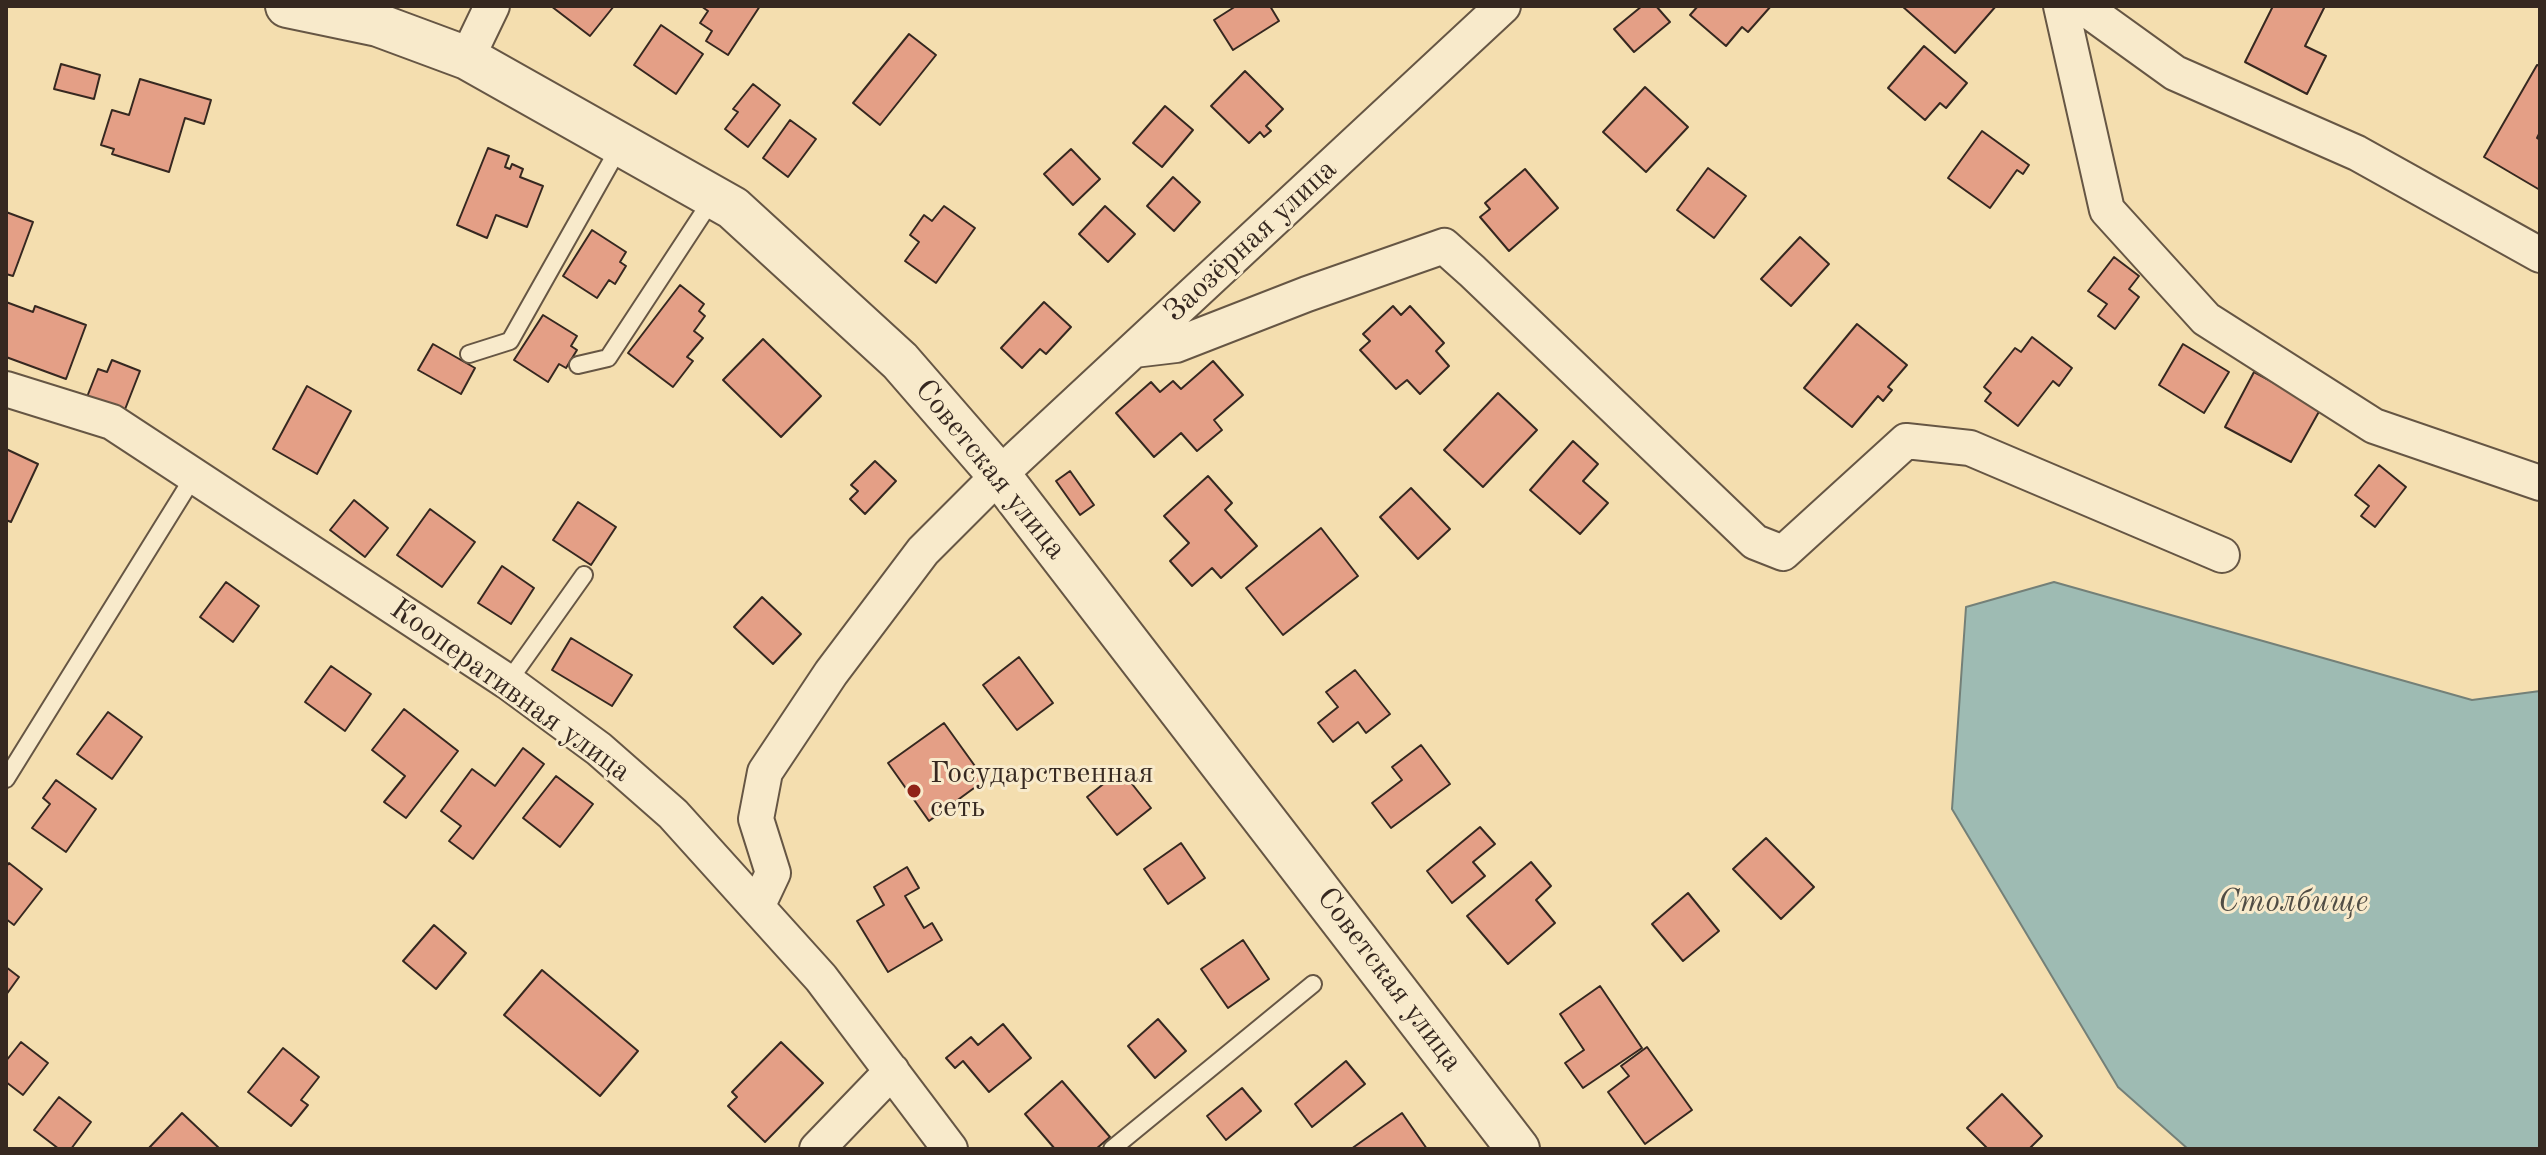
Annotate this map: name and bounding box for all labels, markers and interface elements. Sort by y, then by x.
street label: Заозёрная улица [1157,152,1345,330]
street label: Советская улица [906,373,1074,567]
street label: Кооперативная улица [383,592,637,790]
place label: Государственная сеть [930,756,1154,826]
marker: Государственная сеть [905,782,923,800]
street label: Советская улица [1308,881,1470,1079]
water label: Столбище [2218,884,2368,922]

